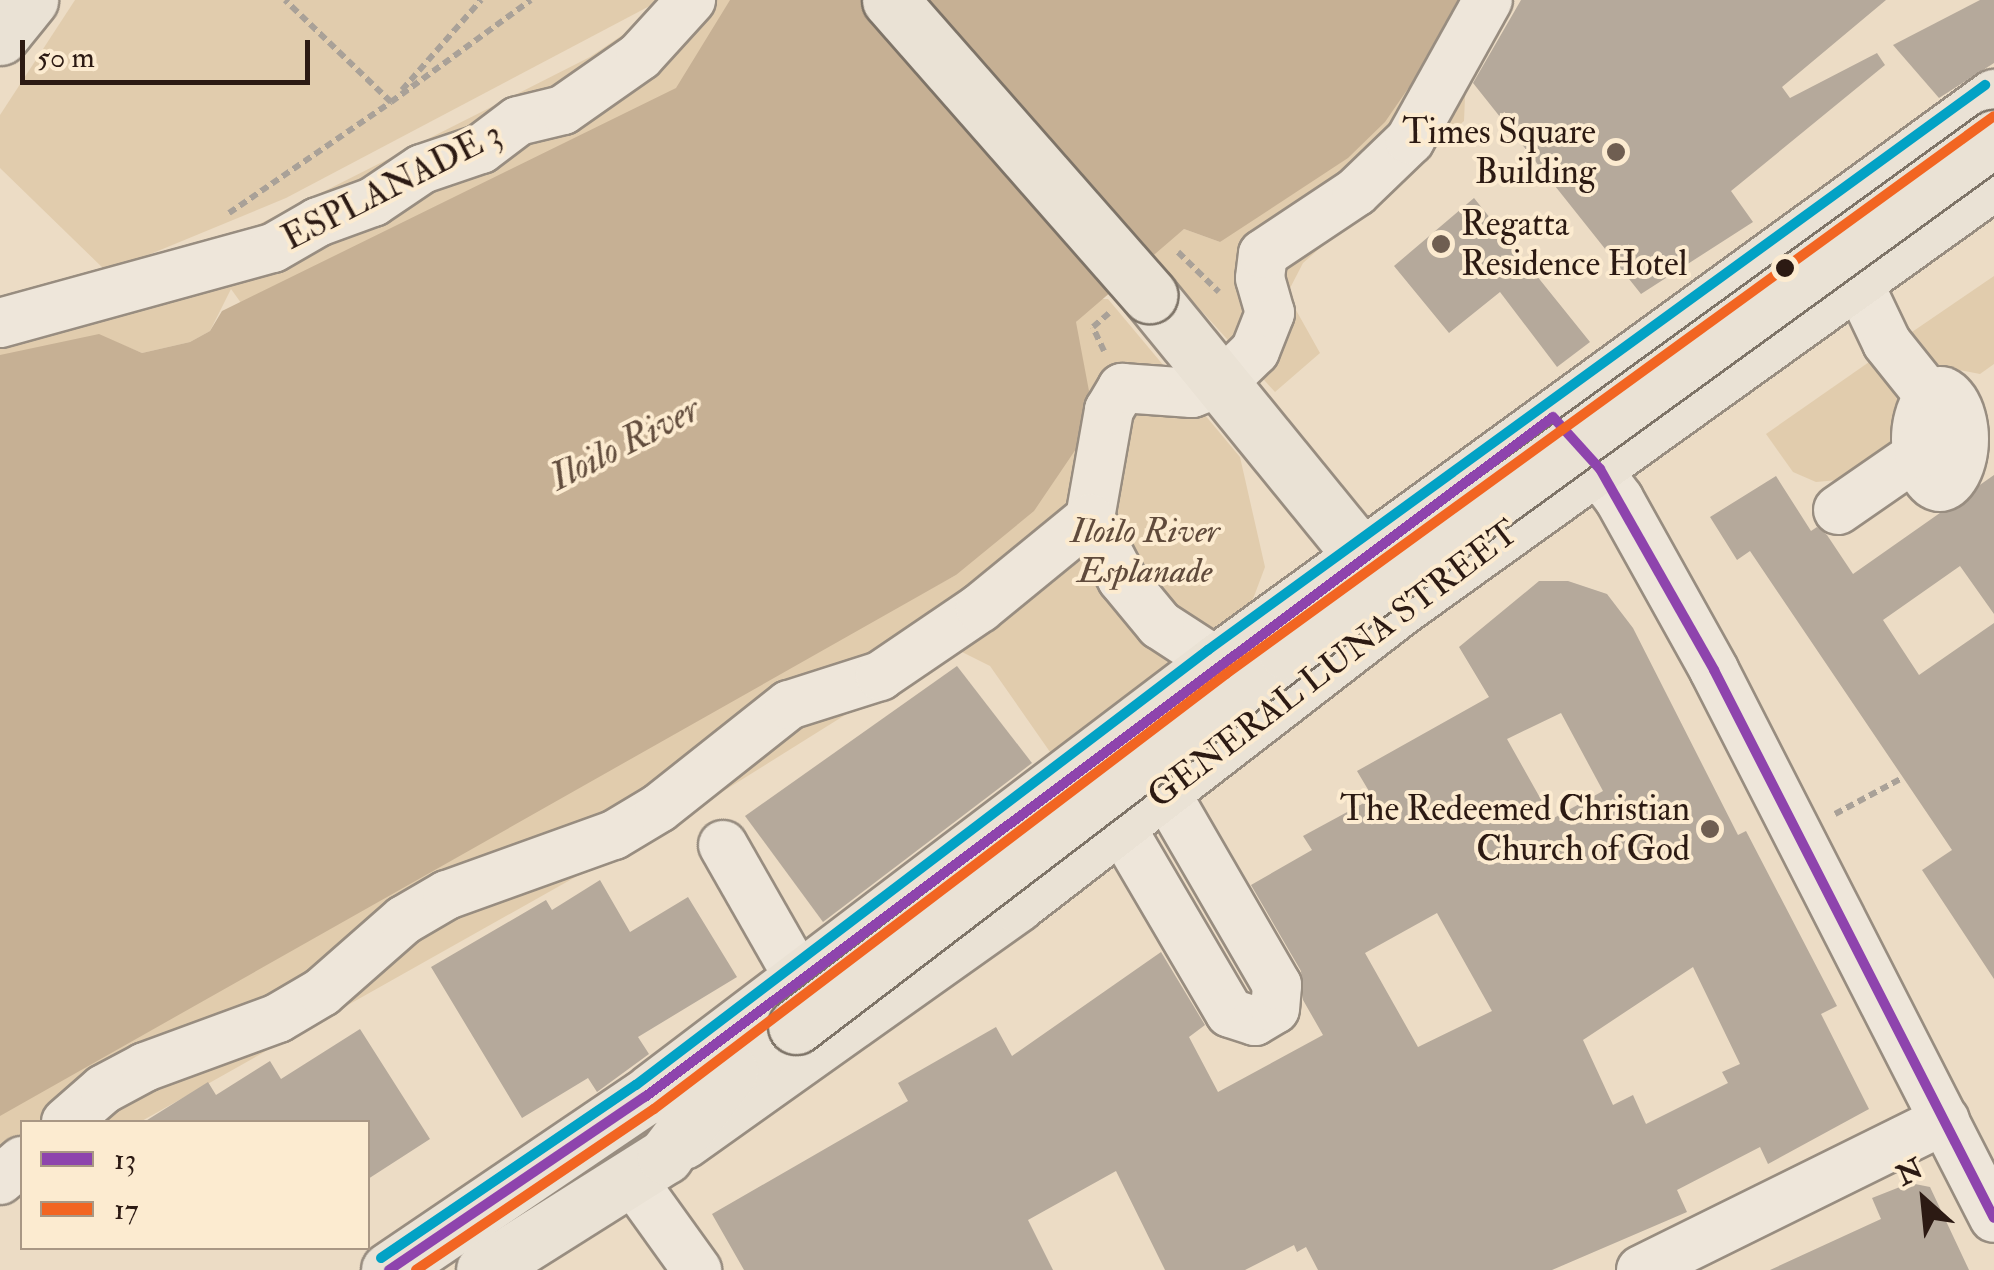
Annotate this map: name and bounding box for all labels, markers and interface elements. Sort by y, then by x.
scale bar [25,20,315,82]
text: 50 m [37,39,95,76]
place label: Times Square Building [1402,111,1596,193]
street label: ESPLANADE 3 [275,113,509,259]
marker: Times Square Building [1605,141,1627,163]
place label: Regatta Residence Hotel [1461,203,1687,285]
marker: Regatta Residence Hotel [1430,233,1452,255]
unlabelled marker [1775,258,1795,278]
water label: Iloilo River [543,387,707,501]
park label: Iloilo River Esplanade [1070,510,1220,592]
street label: GENERAL LUNA STREET [1140,511,1526,817]
place label: The Redeemed Christian Church of God [1340,788,1690,870]
marker: The Redeemed Christian Church of God [1699,818,1721,840]
legend [20,1120,370,1250]
text: 13 [114,1141,136,1178]
north arrow [1874,1150,1974,1250]
text: N [1891,1152,1929,1194]
text: 17 [114,1191,138,1228]

